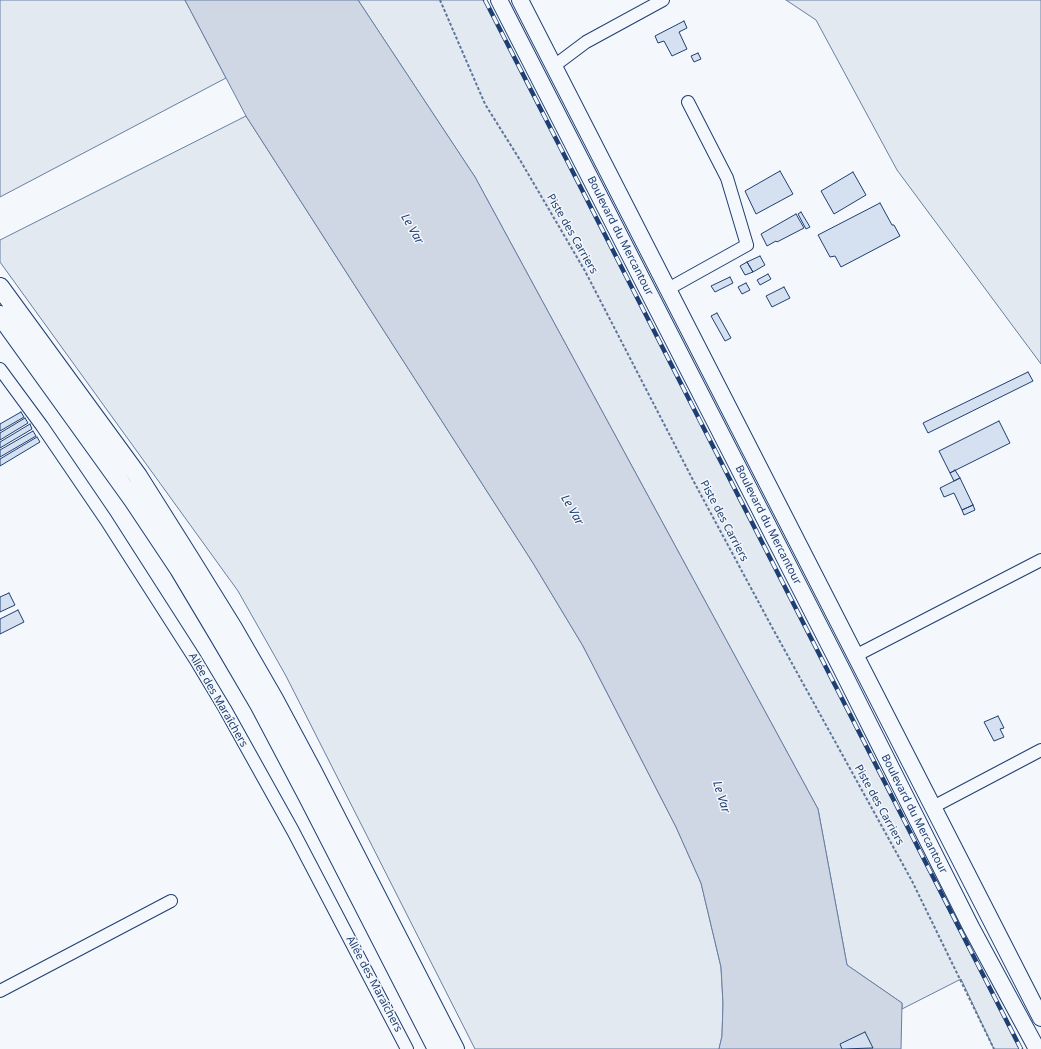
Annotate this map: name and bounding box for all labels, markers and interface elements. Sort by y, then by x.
street label: Boulevard du Mercantour [584,174,656,298]
street label: Piste des Carriers [544,192,600,276]
water label: Le Var [398,211,426,247]
street label: Boulevard du Mercantour [732,463,804,587]
street label: Piste des Carriers [697,478,751,564]
water label: Le Var [558,492,586,528]
street label: Allée des Maraîchers [186,651,250,749]
street label: Boulevard du Mercantour [878,752,950,876]
street label: Piste des Carriers [851,762,907,848]
water label: Le Var [709,779,733,815]
street label: Allée des Maraîchers [343,934,405,1034]

